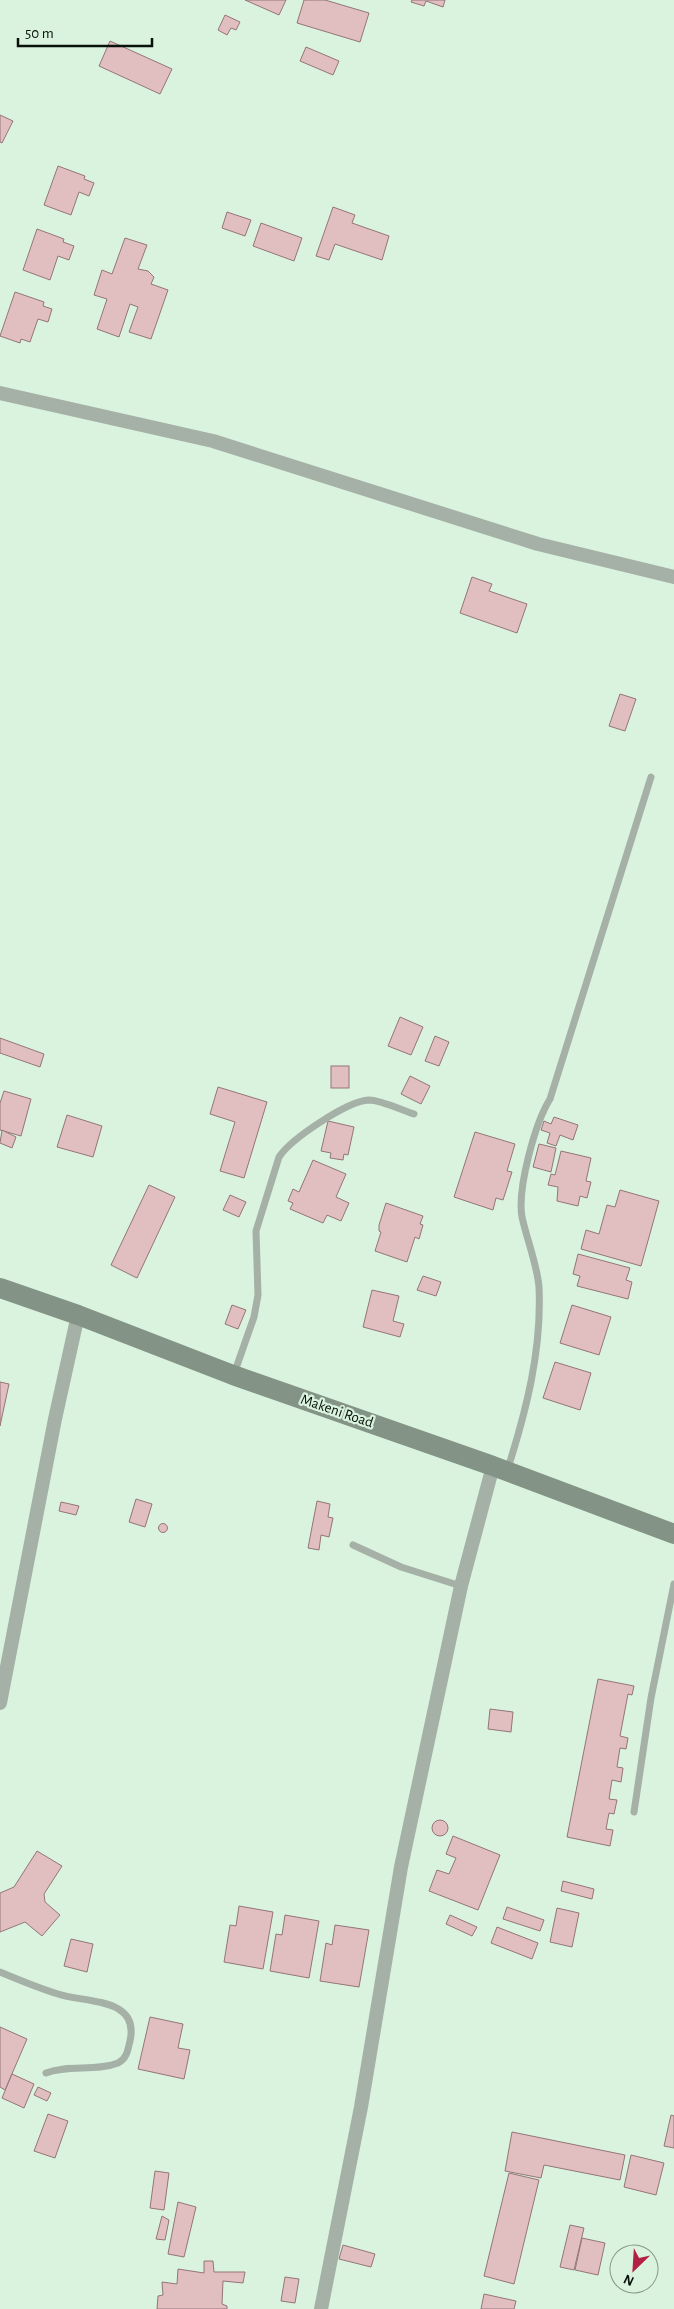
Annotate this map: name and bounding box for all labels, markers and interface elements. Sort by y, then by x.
scale bar [18,15,151,47]
text: 50 m [25,26,54,41]
street label: Makeni Road [299,1392,375,1431]
north arrow [609,2244,659,2294]
text: N [622,2271,636,2288]

